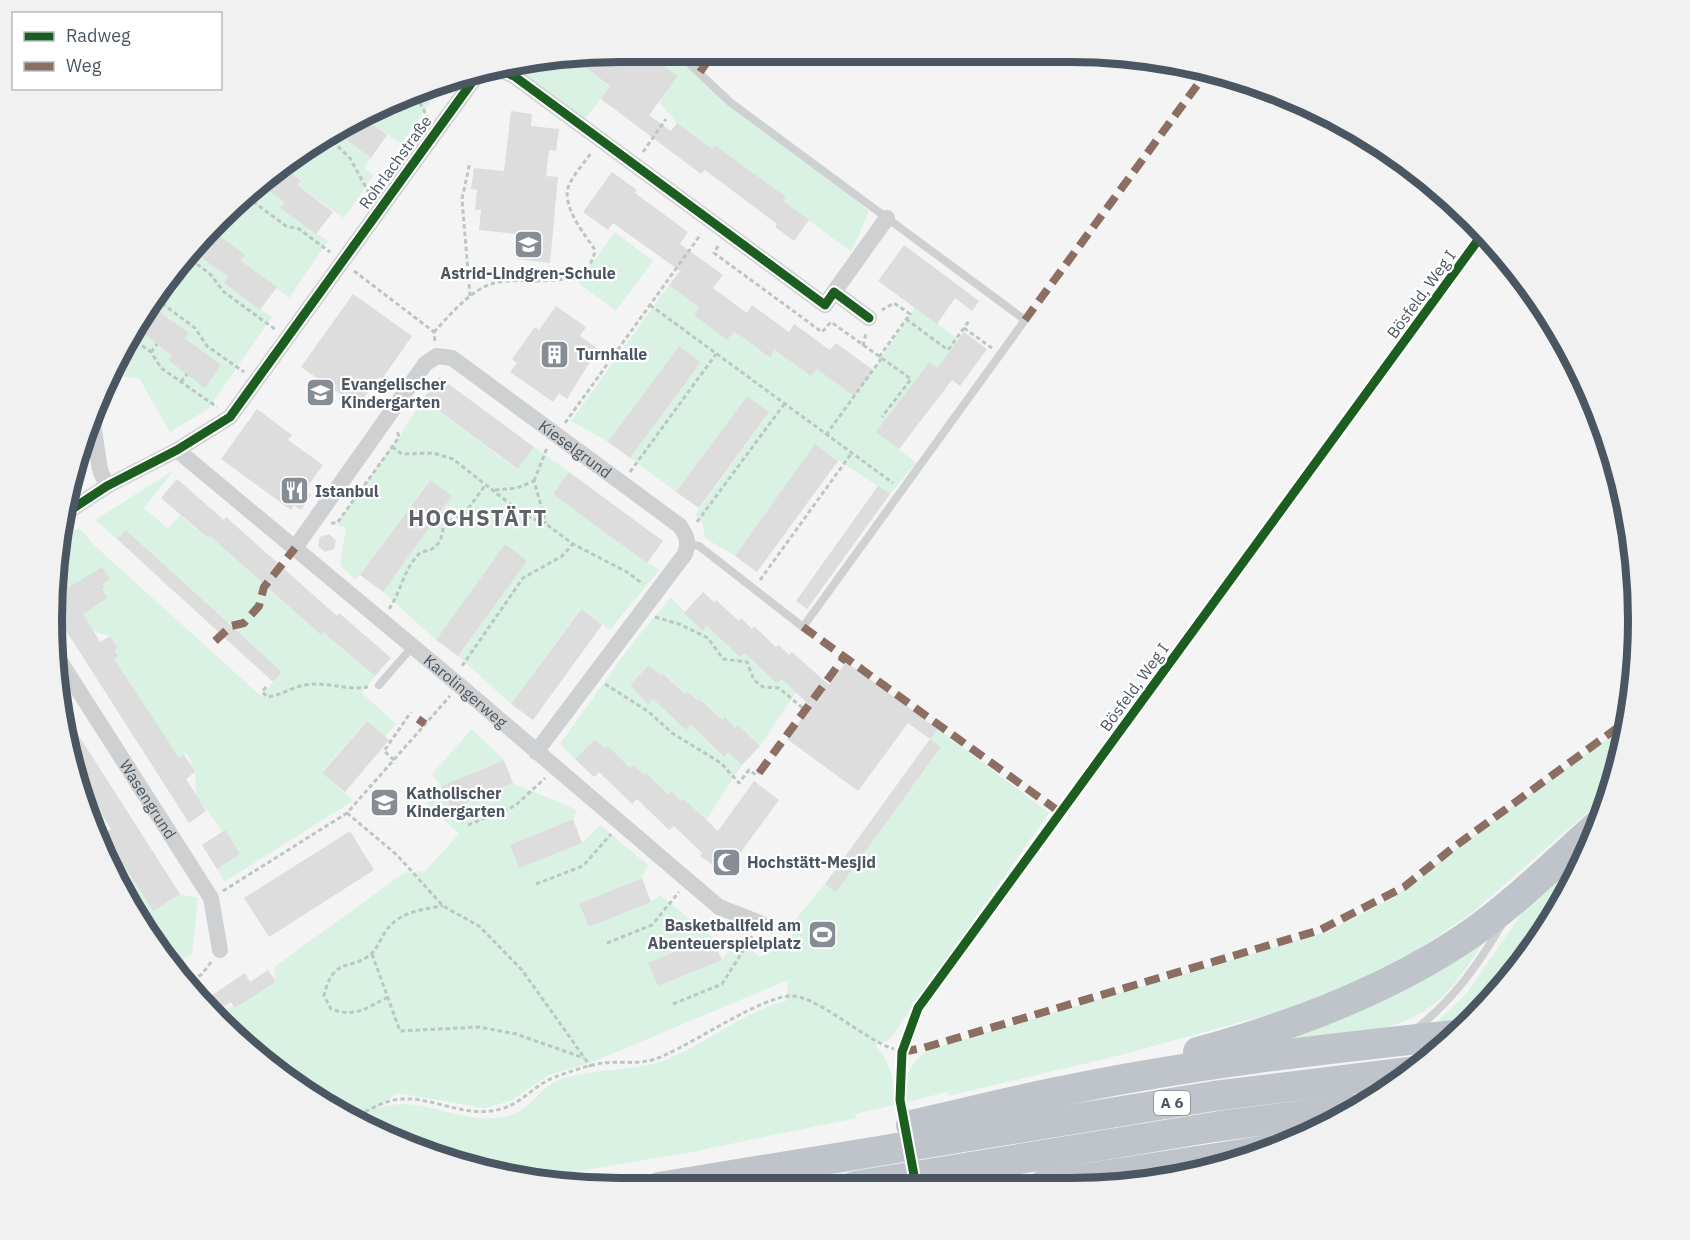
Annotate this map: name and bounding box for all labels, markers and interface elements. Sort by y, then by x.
legend [12,12,222,90]
text: Radweg [66,24,131,47]
text: Weg [66,54,102,77]
street label: Rohrlachstraße [354,111,436,213]
school or university icon: Astrid-Lindgren-Schule [512,229,544,261]
street label: Bösfeld, Weg I [1382,246,1460,342]
place label: Astrid-Lindgren-Schule [440,263,616,283]
building icon: Turnhalle [539,338,571,370]
place label: Turnhalle [576,344,647,364]
place label: Evangelischer Kindergarten [341,374,447,412]
school or university icon: Evangelischer Kindergarten [304,377,336,409]
street label: Kieselgrund [535,415,616,482]
restaurant icon: Istanbul [278,475,310,507]
place label: Istanbul [315,481,379,501]
district label: HOCHSTÄTT [408,503,548,532]
street label: Bösfeld, Weg I [1095,639,1173,735]
street label: Karolingerweg [420,650,512,732]
street label: Wasengrund [115,756,181,843]
place label: Katholischer Kindergarten [406,783,505,821]
school or university icon: Katholischer Kindergarten [369,786,401,818]
mosque icon: Hochstätt-Mesjid [710,846,742,878]
place label: Hochstätt-Mesjid [747,852,876,872]
place label: Basketballfeld am Abenteuerspielplatz [648,915,801,953]
sports icon: Basketballfeld am Abenteuerspielplatz [806,918,838,950]
road number: A 6 [1154,1091,1190,1115]

